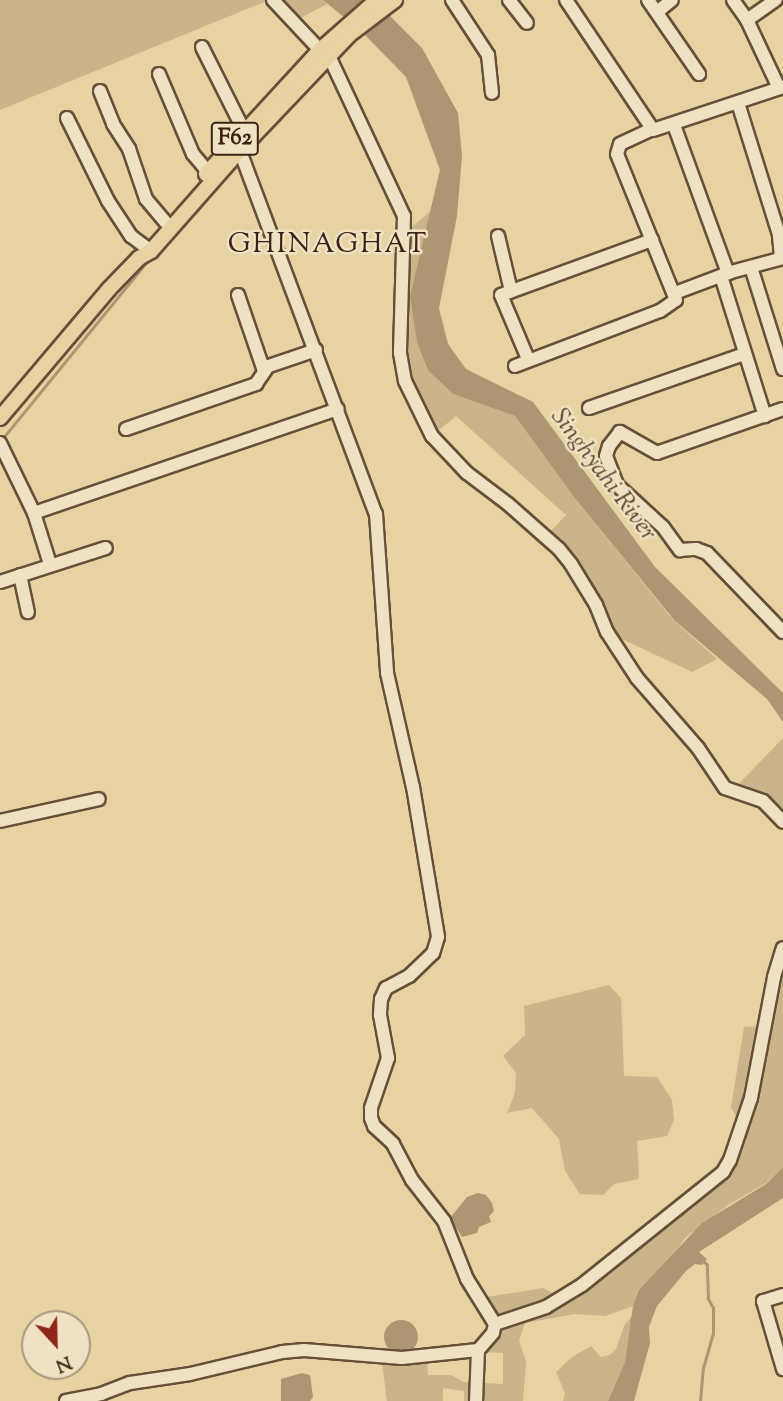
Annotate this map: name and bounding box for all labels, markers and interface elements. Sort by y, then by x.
road number: F62 [210,120,260,158]
district label: GHINAGHAT [229,228,427,262]
water label: Singhyahi River [543,402,663,548]
north arrow [21,1310,91,1380]
text: N [51,1348,75,1378]

